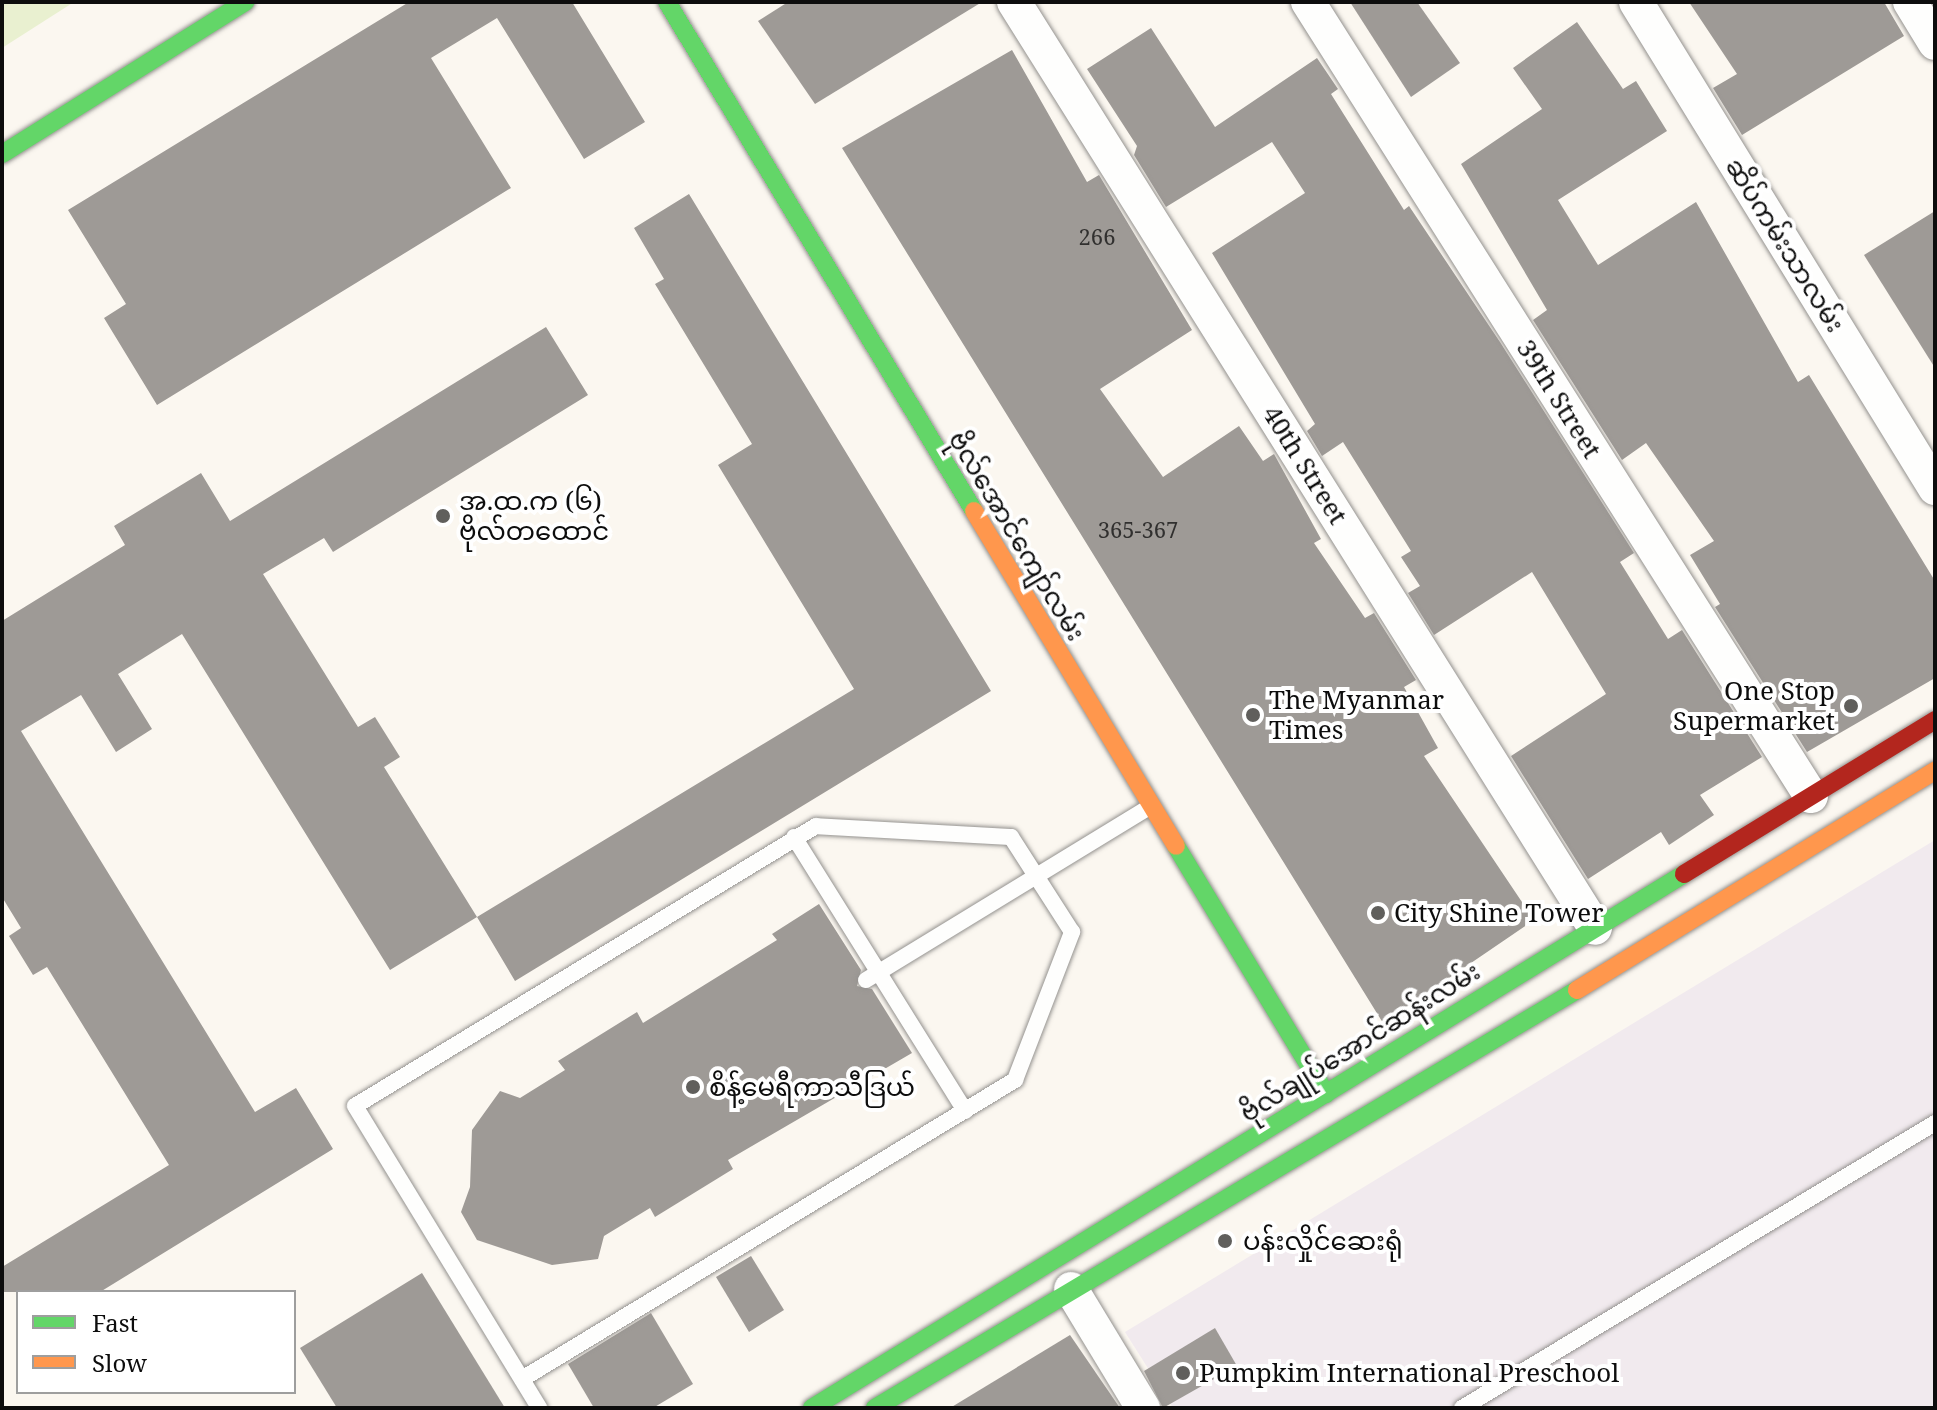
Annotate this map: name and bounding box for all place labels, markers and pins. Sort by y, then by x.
place label: အ.ထ.က (၆) ဗိုလ်တထောင် [459,485,609,546]
marker: အ.ထ.က (၆) ဗိုလ်တထောင် [434,507,452,525]
place label: One Stop Supermarket [1673,675,1835,736]
place label: The Myanmar Times [1269,684,1444,746]
marker: One Stop Supermarket [1842,697,1860,715]
marker: The Myanmar Times [1244,706,1262,724]
place label: City Shine Tower [1394,897,1604,929]
marker: City Shine Tower [1369,904,1387,922]
place label: စိန့်မေရီကာသီဒြယ် [709,1071,915,1103]
marker: စိန့်မေရီကာသီဒြယ် [684,1078,702,1096]
place label: ပန်းလှိုင်ဆေးရုံ [1243,1225,1403,1257]
marker: ပန်းလှိုင်ဆေးရုံ [1214,1230,1236,1252]
place label: Pumpkim International Preschool [1199,1357,1619,1389]
marker: Pumpkim International Preschool [1174,1364,1192,1382]

